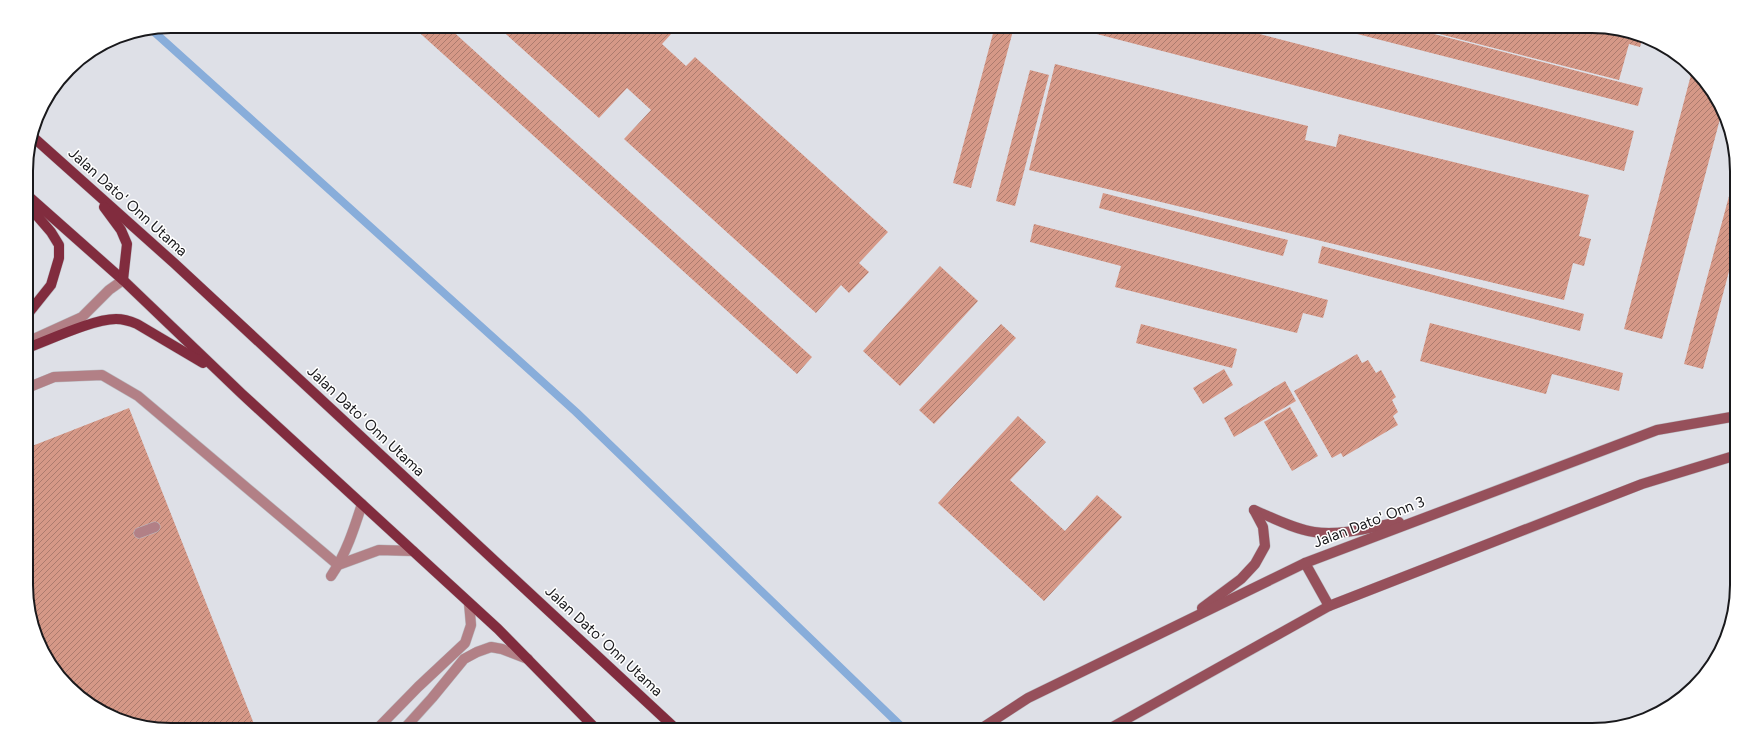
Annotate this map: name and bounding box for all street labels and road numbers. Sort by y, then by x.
street label: Jalan Dato' Onn Utama [65,144,191,260]
street label: Jalan Dato' Onn Utama [304,362,428,480]
street label: Jalan Dato' Onn 3 [1311,493,1427,551]
street label: Jalan Dato' Onn Utama [542,582,666,700]

